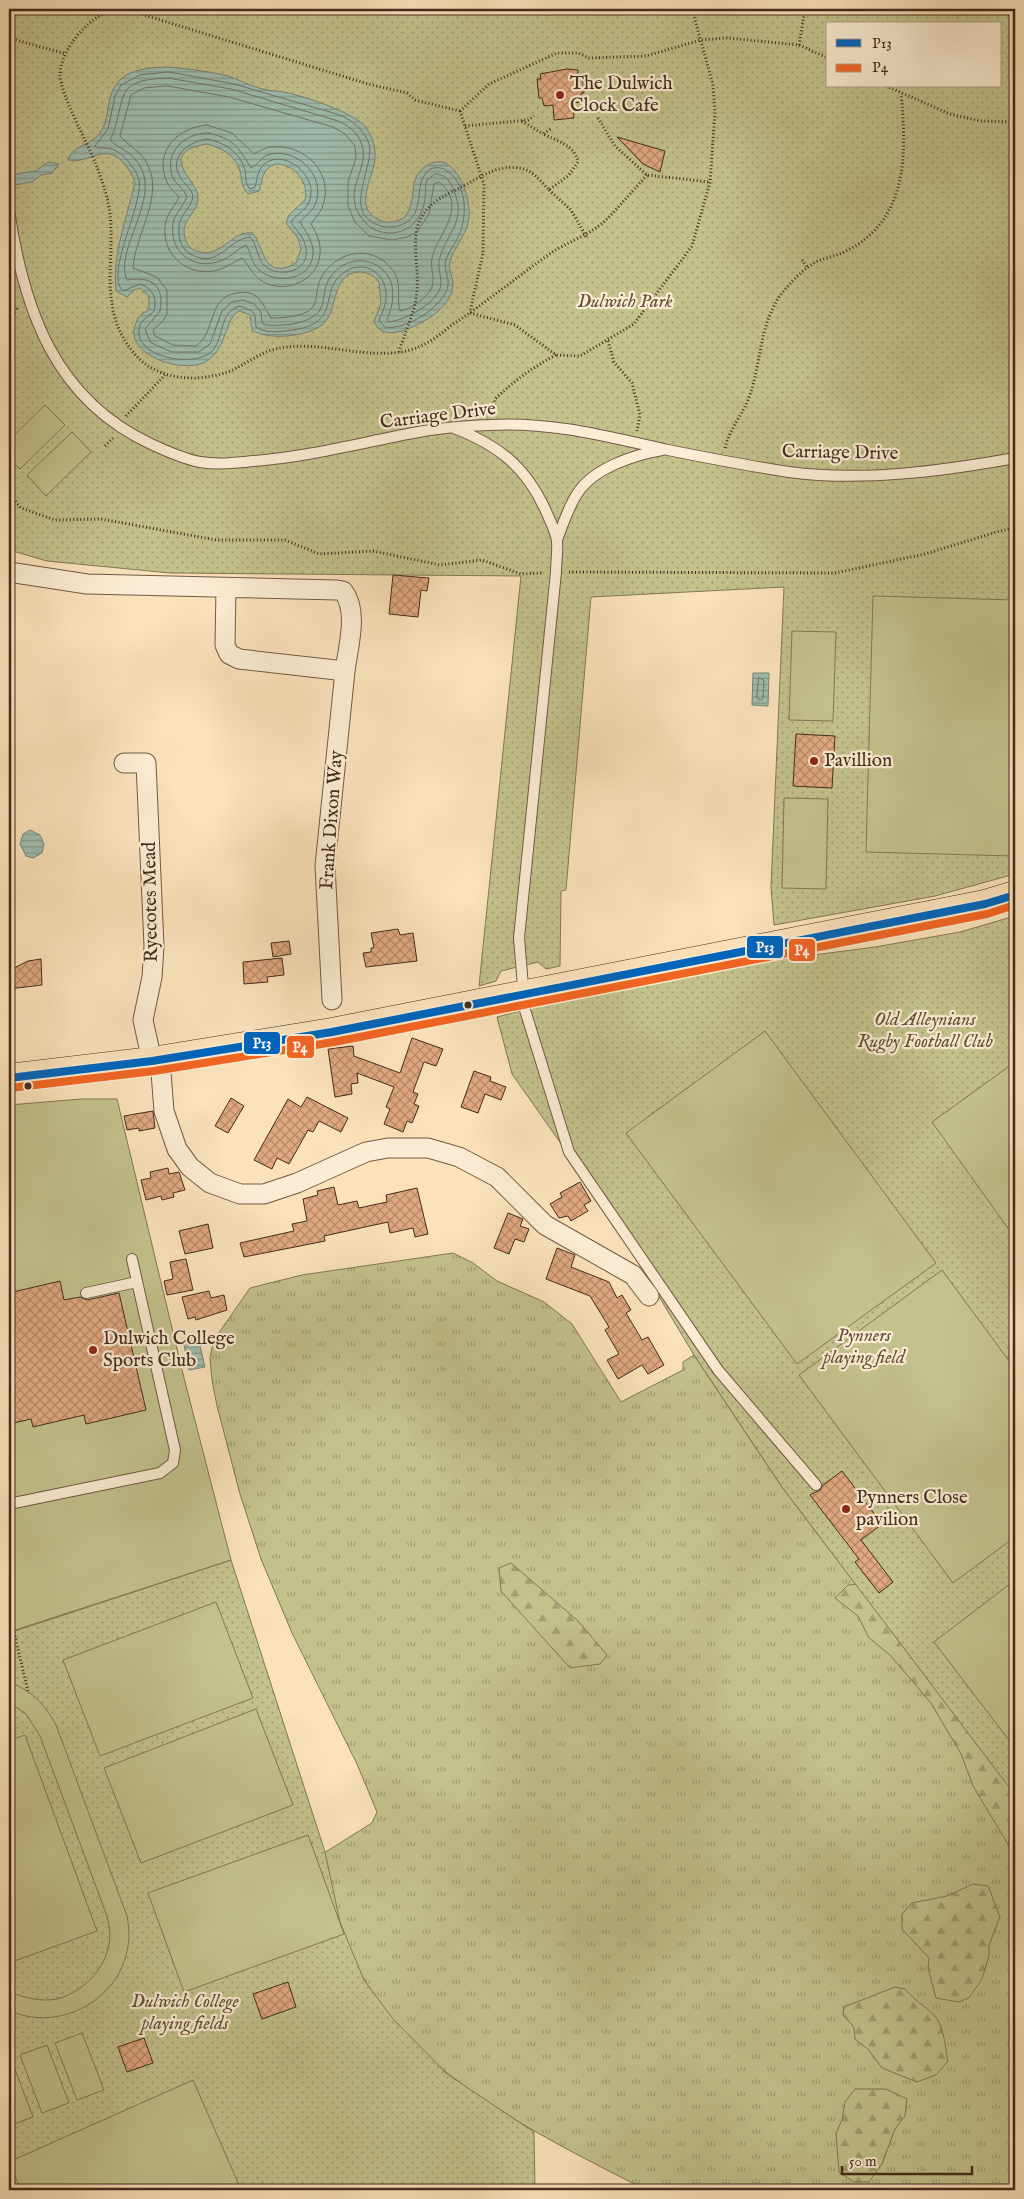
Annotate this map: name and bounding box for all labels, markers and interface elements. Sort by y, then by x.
legend [826,22,1002,88]
text: P13 [872,34,892,53]
text: P4 [872,58,889,77]
place label: The Dulwich Clock Cafe [570,72,673,118]
marker: The Dulwich Clock Cafe [554,89,566,101]
park label: Dulwich Park [577,290,673,314]
street label: Carriage Drive [379,397,498,435]
street label: Carriage Drive [782,440,899,466]
street label: Frank Dixon Way [315,749,349,890]
place label: Pavillion [824,749,892,773]
marker: Pavillion [808,755,820,767]
street label: Ryecotes Mead [138,841,164,963]
line badge: P13 [746,935,784,959]
line badge: P4 [788,938,816,962]
text: P13 [756,939,774,957]
text: P4 [795,942,811,960]
unlabelled marker [463,1000,473,1010]
park label: Old Alleynians Rugby Football Club [857,1008,993,1054]
line badge: P13 [243,1031,281,1055]
text: P13 [253,1035,271,1053]
line badge: P4 [286,1035,315,1059]
text: P4 [293,1039,309,1057]
unlabelled marker [23,1081,33,1091]
park label: Pynners playing field [819,1324,906,1370]
place label: Dulwich College Sports Club [103,1327,235,1373]
marker: Dulwich College Sports Club [87,1344,99,1356]
place label: Pynners Close pavilion [856,1486,968,1532]
marker: Pynners Close pavilion [840,1503,852,1515]
park label: Dulwich College playing fields [131,1990,239,2036]
scale bar [842,2144,972,2176]
text: 50 m [849,2152,877,2171]

